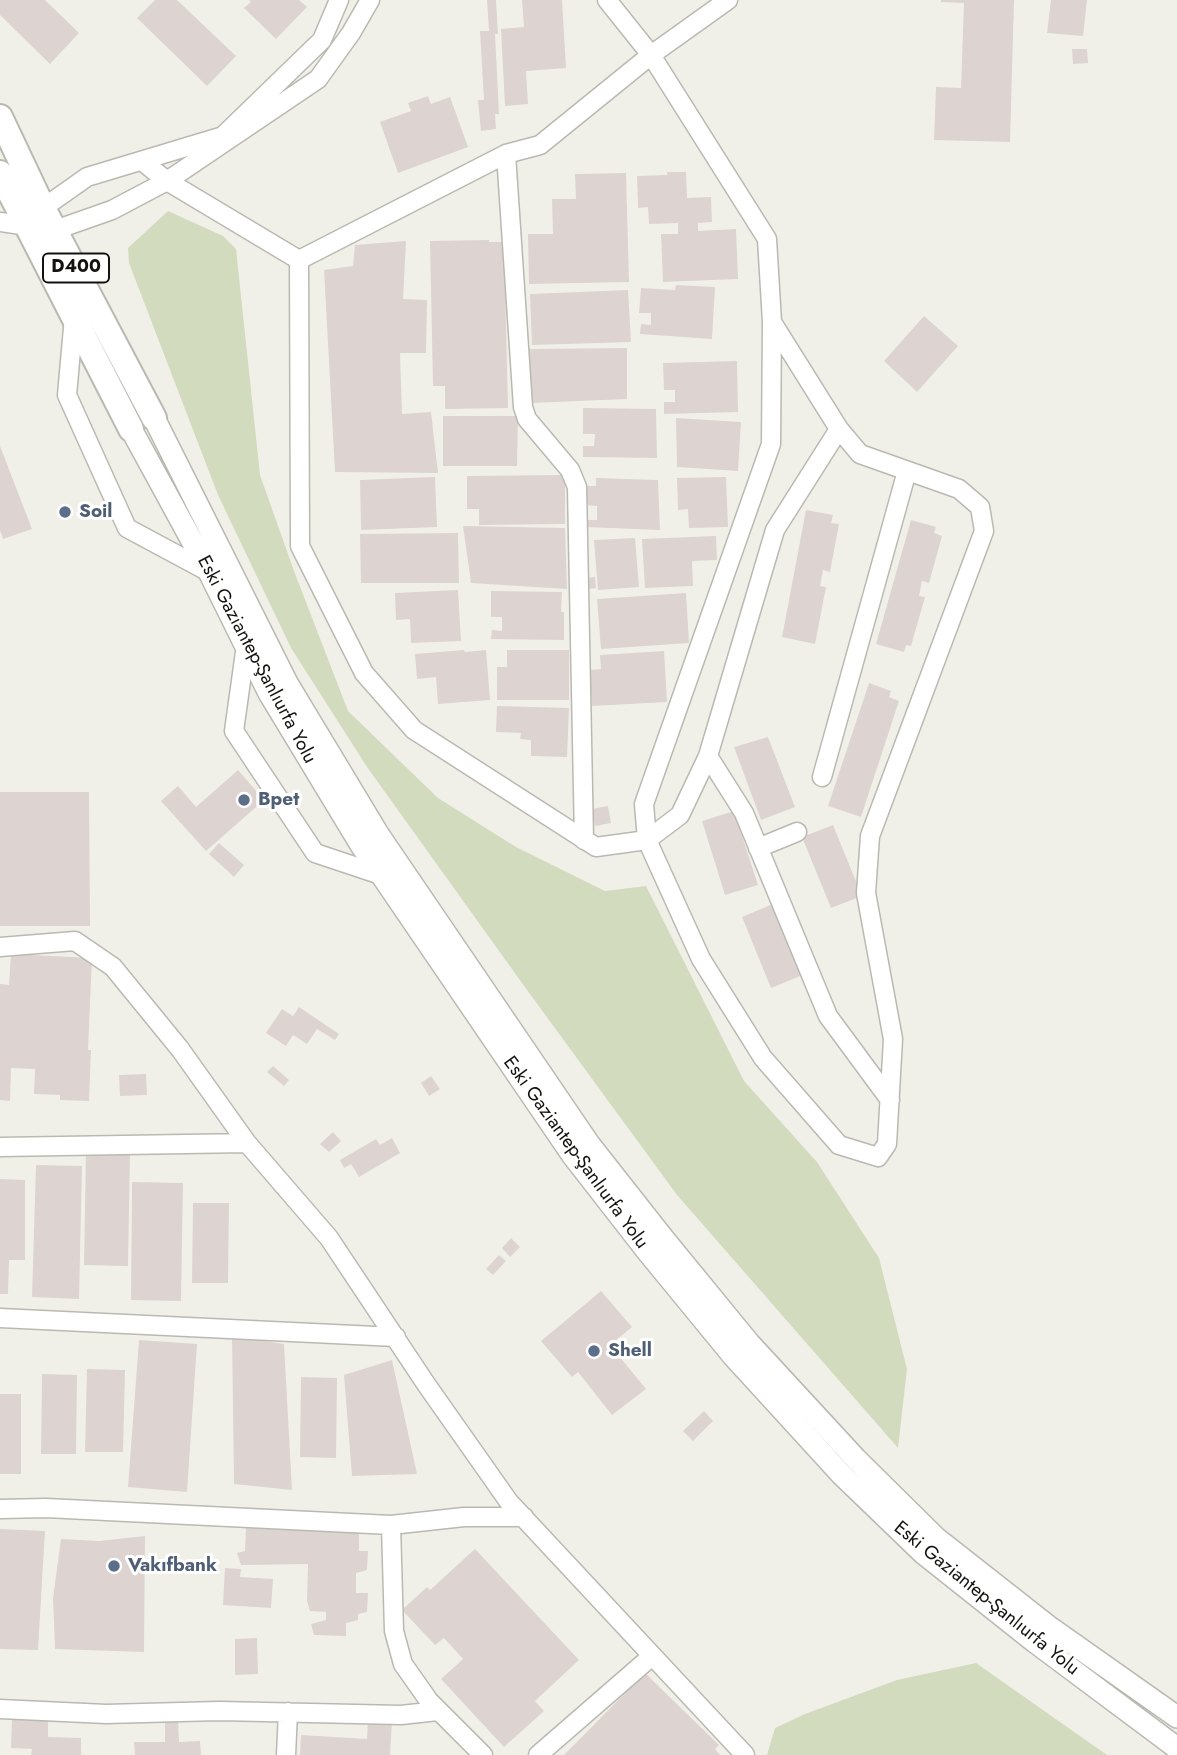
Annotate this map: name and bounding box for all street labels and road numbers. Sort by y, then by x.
road number: D400 [43,254,109,282]
street label: Eski Gaziantep-Şanlıurfa Yolu [191,552,321,768]
street label: Eski Gaziantep-Şanlıurfa Yolu [498,1052,652,1254]
street label: Eski Gaziantep-Şanlıurfa Yolu [889,1517,1083,1681]

